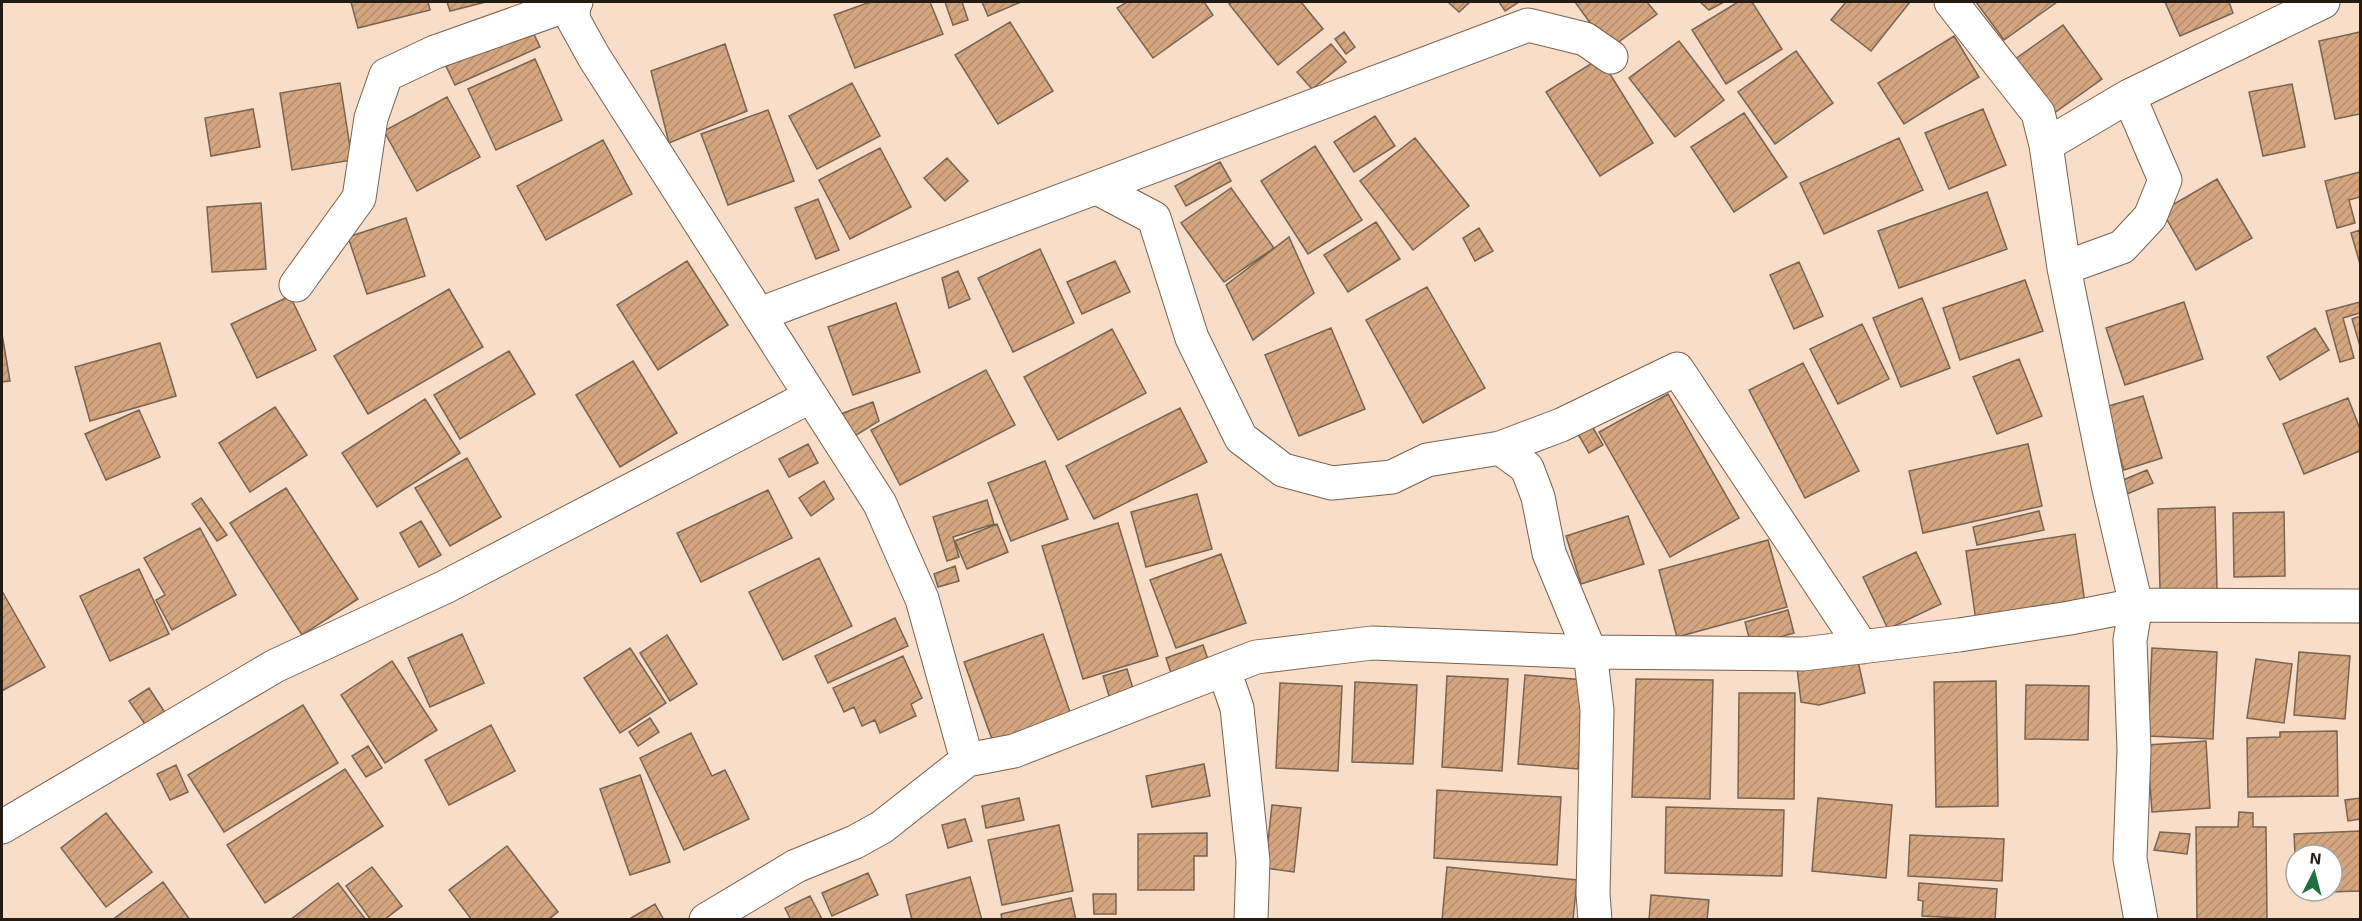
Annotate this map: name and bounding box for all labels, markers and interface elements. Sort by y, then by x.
north arrow [2284,843,2344,903]
text: N [2309,848,2322,868]

